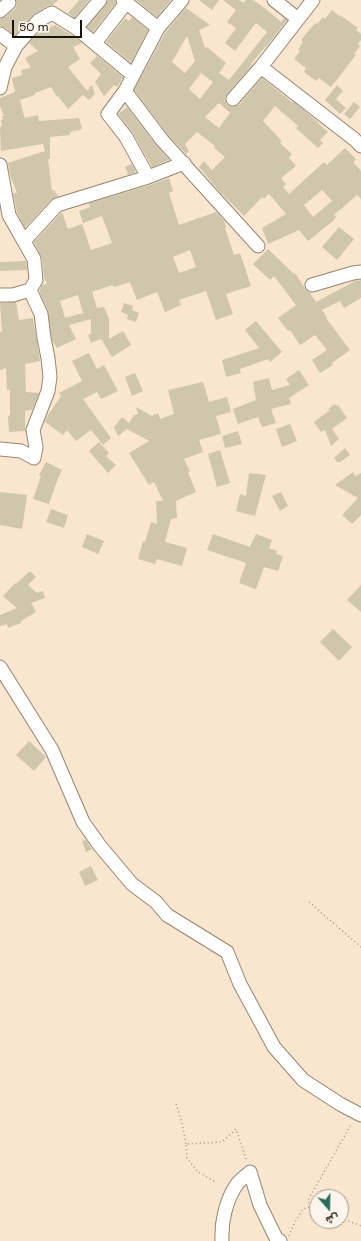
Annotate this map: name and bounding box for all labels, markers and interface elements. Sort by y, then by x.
scale bar [14,12,84,38]
text: 50 m [19,19,48,35]
north arrow [309,1189,349,1229]
text: ش [324,1210,341,1228]

